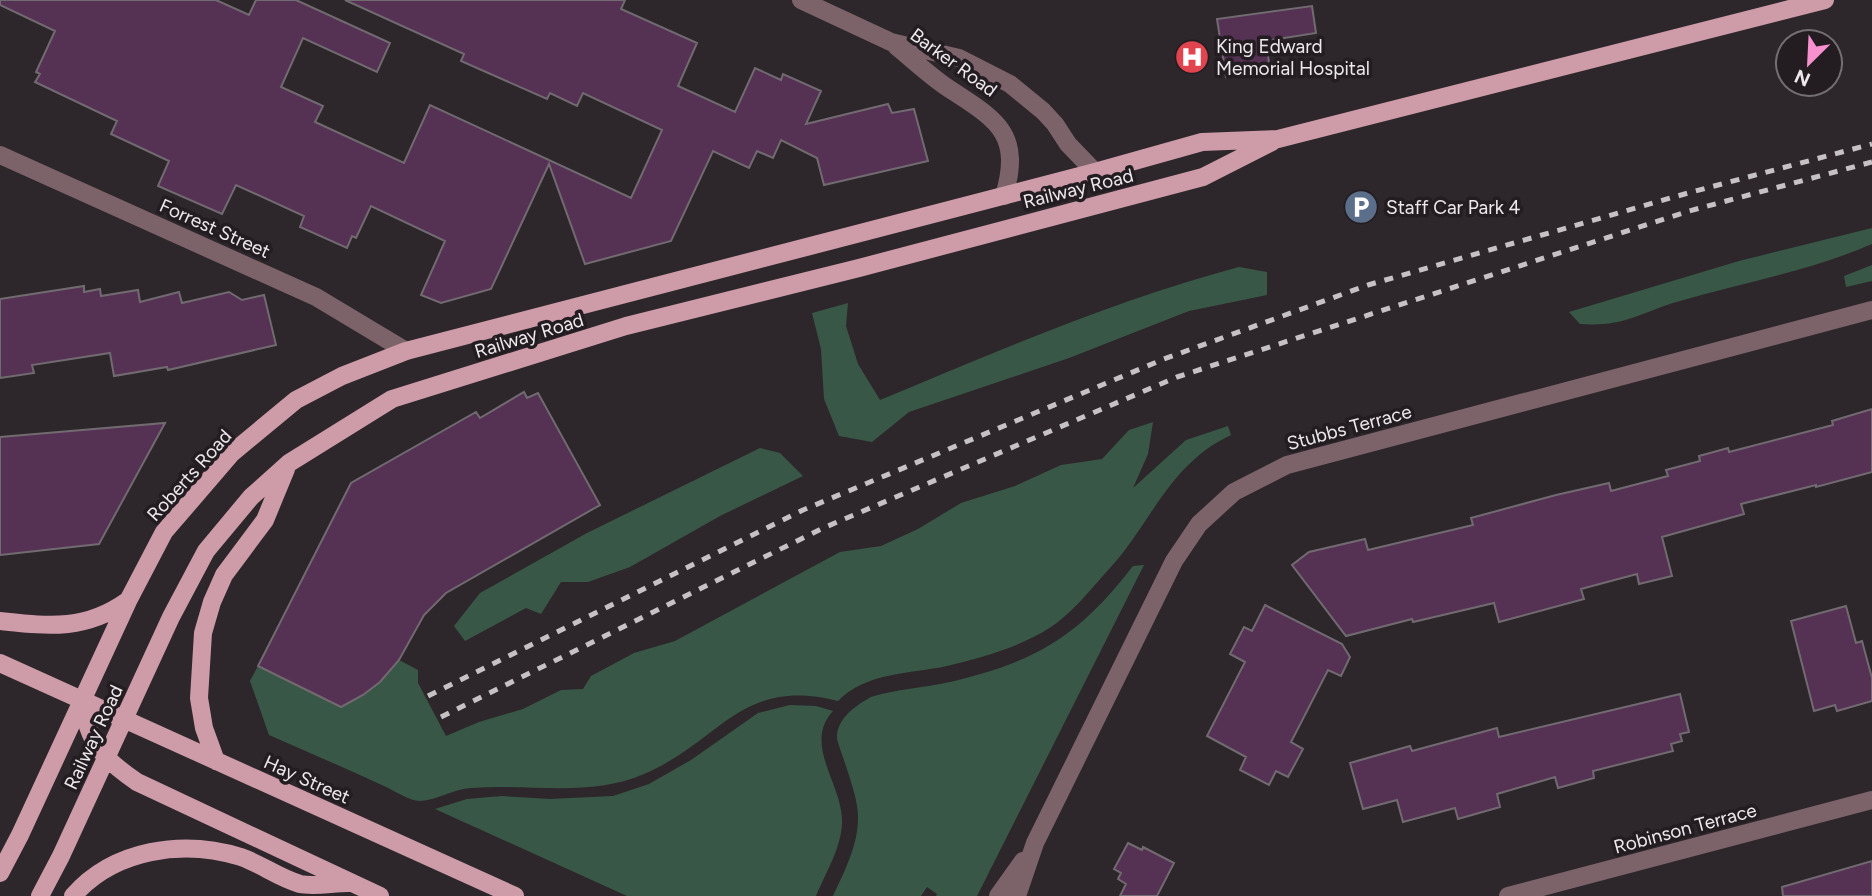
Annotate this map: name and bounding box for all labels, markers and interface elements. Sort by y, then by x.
street label: Barker Road [906,23,1002,102]
north arrow [1774,28,1844,98]
place label: King Edward Memorial Hospital [1216,35,1370,80]
hospital icon: King Edward Memorial Hospital [1173,38,1211,76]
text: N [1791,65,1814,92]
street label: Railway Road [1021,164,1136,213]
parking icon: Staff Car Park 4 [1342,188,1380,226]
street label: Forrest Street [156,194,274,263]
place label: Staff Car Park 4 [1386,196,1521,219]
street label: Railway Road [472,308,586,363]
street label: Stubbs Terrace [1284,400,1414,455]
street label: Roberts Road [142,425,236,526]
street label: Railway Road [59,681,128,793]
street label: Hay Street [260,750,353,809]
street label: Robinson Terrace [1611,798,1759,859]

